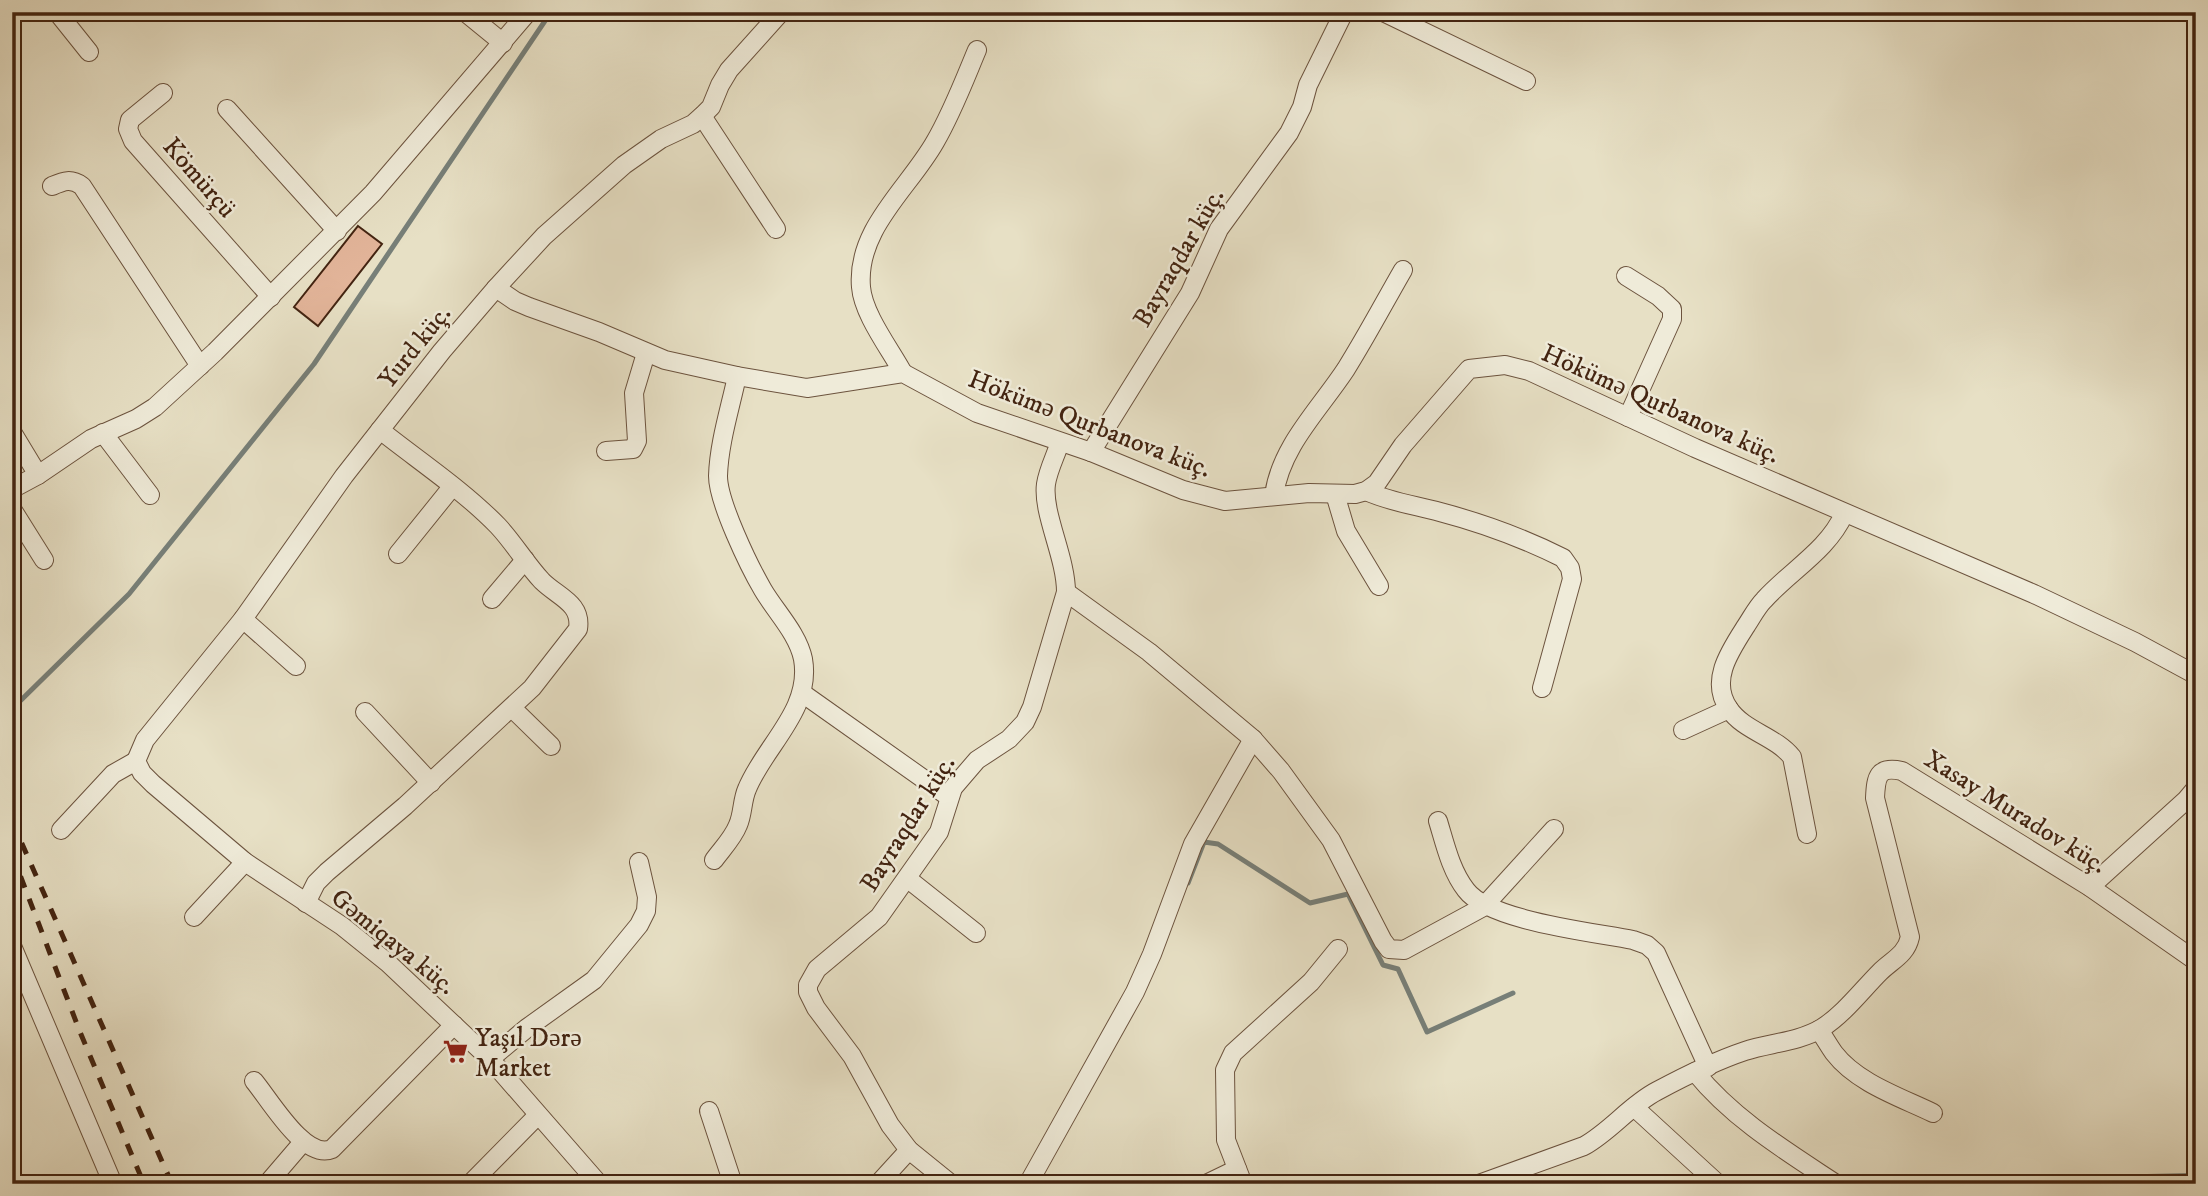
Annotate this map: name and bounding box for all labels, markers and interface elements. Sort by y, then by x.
street label: Kömürçü [155,131,243,225]
street label: Bayraqdar küç. [1126,182,1232,333]
street label: Yurd küç. [371,298,459,395]
street label: Hökümə Qurbanova küç. [1536,337,1785,472]
street label: Hökümə Qurbanova küç. [963,363,1216,486]
street label: Xasay Muradov küç. [1918,743,2113,882]
street label: Bayraqdar küç. [853,749,963,898]
street label: Gəmiqaya küç. [324,882,462,1003]
place label: Yaşıl Dərə Market [475,1022,582,1085]
supermarket icon: Yaşıl Dərə Market [441,1038,469,1066]

